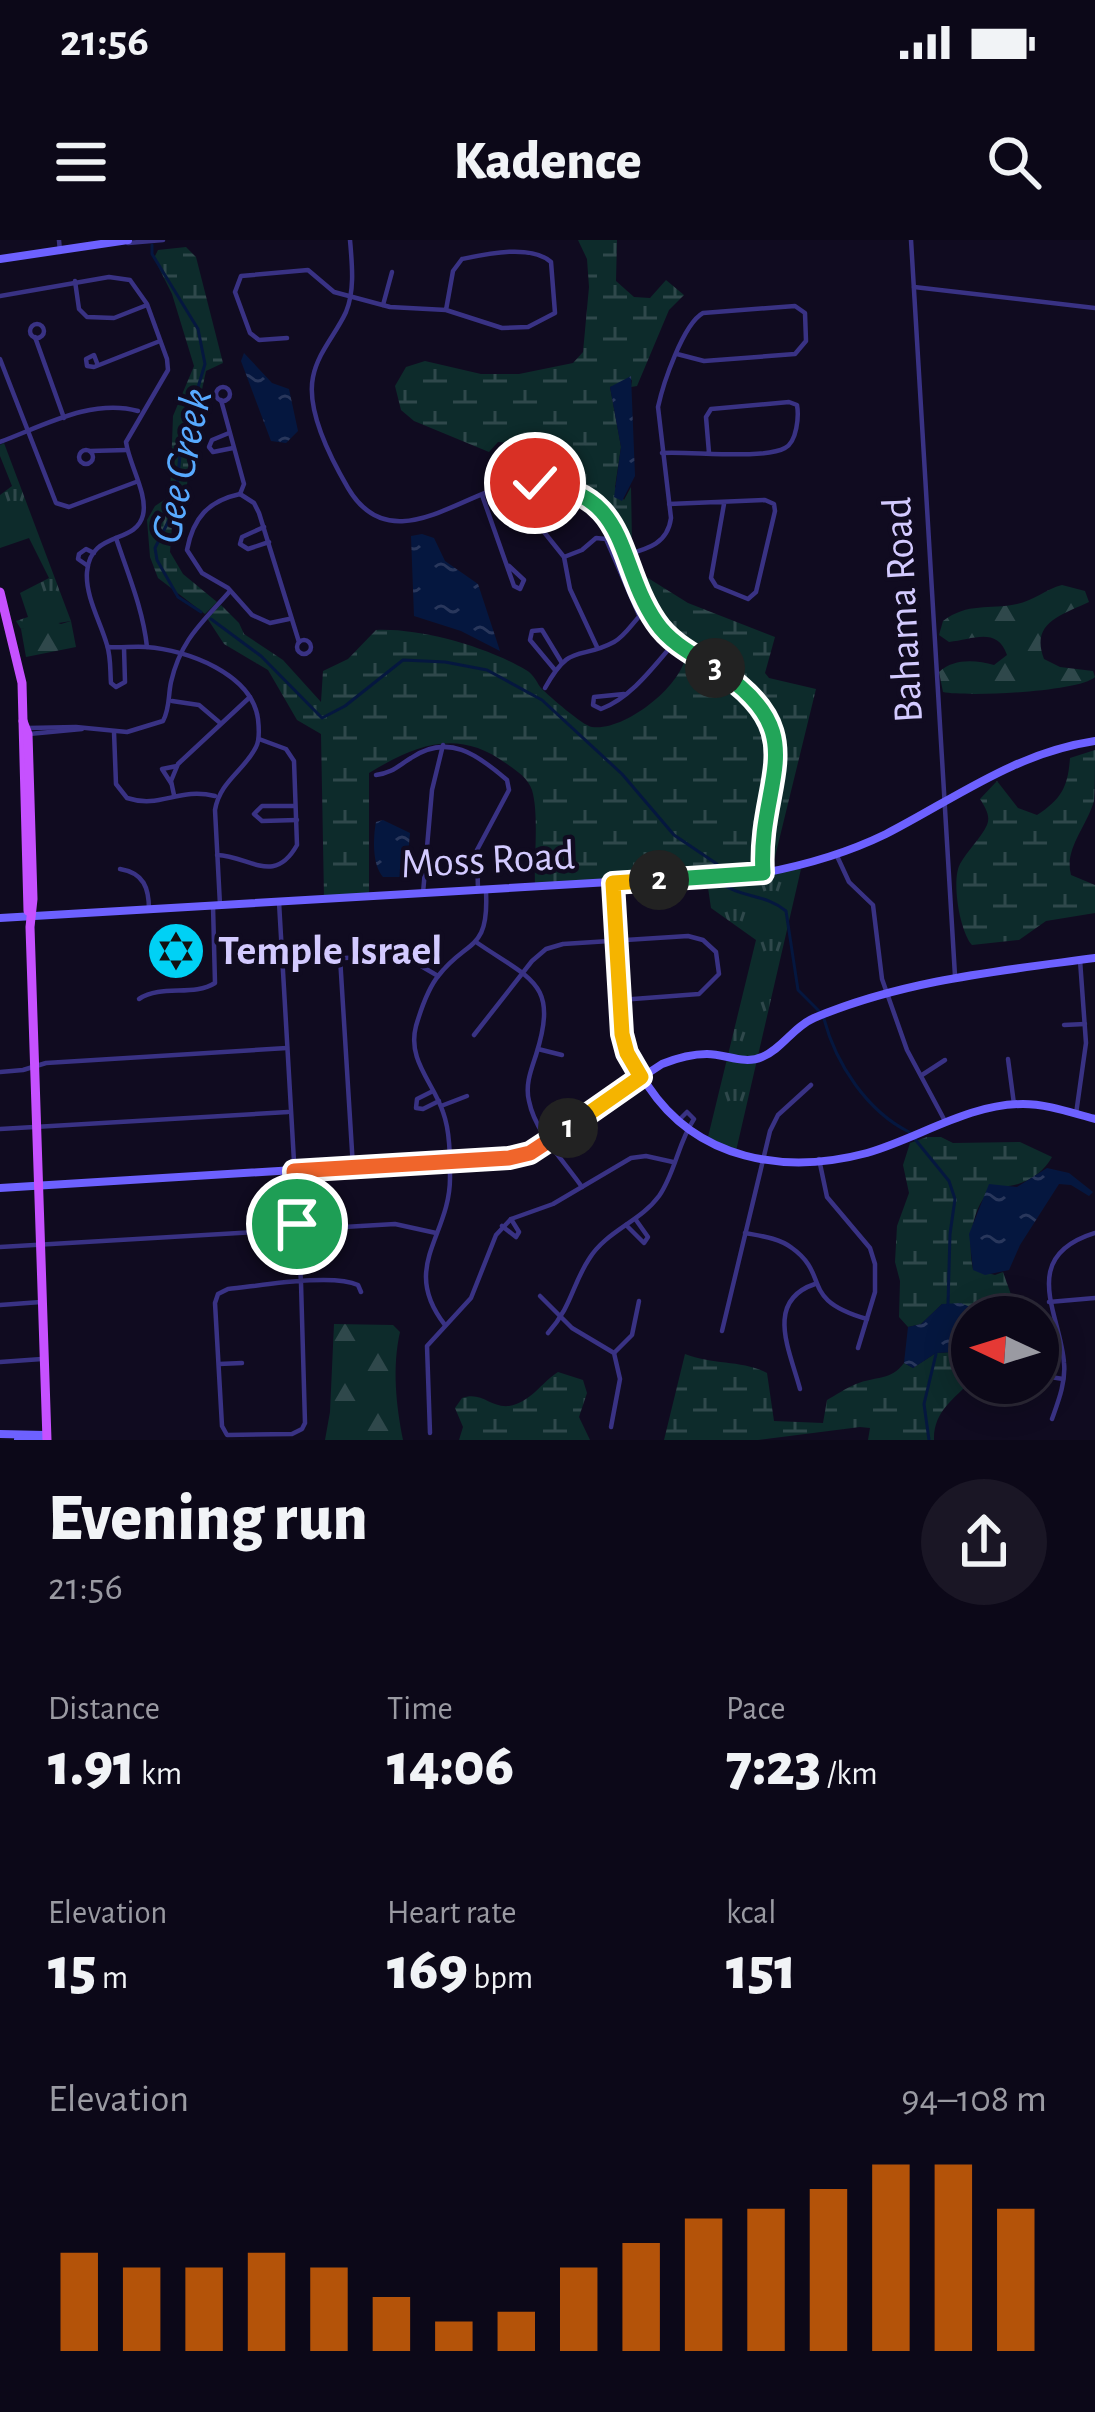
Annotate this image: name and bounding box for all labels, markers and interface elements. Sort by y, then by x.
text: 21:56 [60,19,149,64]
icon: menu [48,129,114,195]
icon: search [981,129,1047,195]
text: Kadence [453,135,642,189]
water label: Gee Creek [144,385,220,547]
pin [484,432,586,534]
icon: check [502,450,568,516]
street label: Bahama Road [876,496,930,724]
pin: 3 [685,638,745,698]
text: 3 [708,651,722,684]
street label: Moss Road [400,834,576,886]
pin: 2 [629,850,689,910]
text: 2 [651,863,667,896]
synagogue icon: Temple Israel [145,920,207,982]
place label: Temple Israel [218,930,442,972]
pin: 1 [538,1098,598,1158]
text: 1 [562,1111,574,1144]
pin [246,1173,348,1275]
icon: arrive [264,1191,330,1257]
north arrow [951,1296,1059,1404]
map controls [951,1296,1059,1404]
button: share [921,1479,1047,1605]
text: Evening run [48,1486,368,1552]
text: 21:56 [48,1568,123,1607]
text: Distance [48,1693,160,1726]
text: Time [387,1693,453,1726]
text: Pace [726,1693,785,1726]
text: 1.91 [48,1736,135,1796]
text: 14:06 [387,1736,514,1796]
text: 7:23 [726,1736,821,1796]
text: km [135,1758,182,1791]
text: /km [821,1758,878,1791]
text: Elevation [48,1897,167,1930]
text: Heart rate [387,1897,517,1930]
text: kcal [726,1897,776,1930]
text: 15 [48,1940,96,2000]
text: 169 [387,1940,468,2000]
text: 151 [726,1940,796,2000]
text: m [96,1962,128,1995]
text: bpm [468,1962,533,1995]
text: Elevation [48,2080,189,2119]
text: 94–108 m [901,2080,1047,2119]

